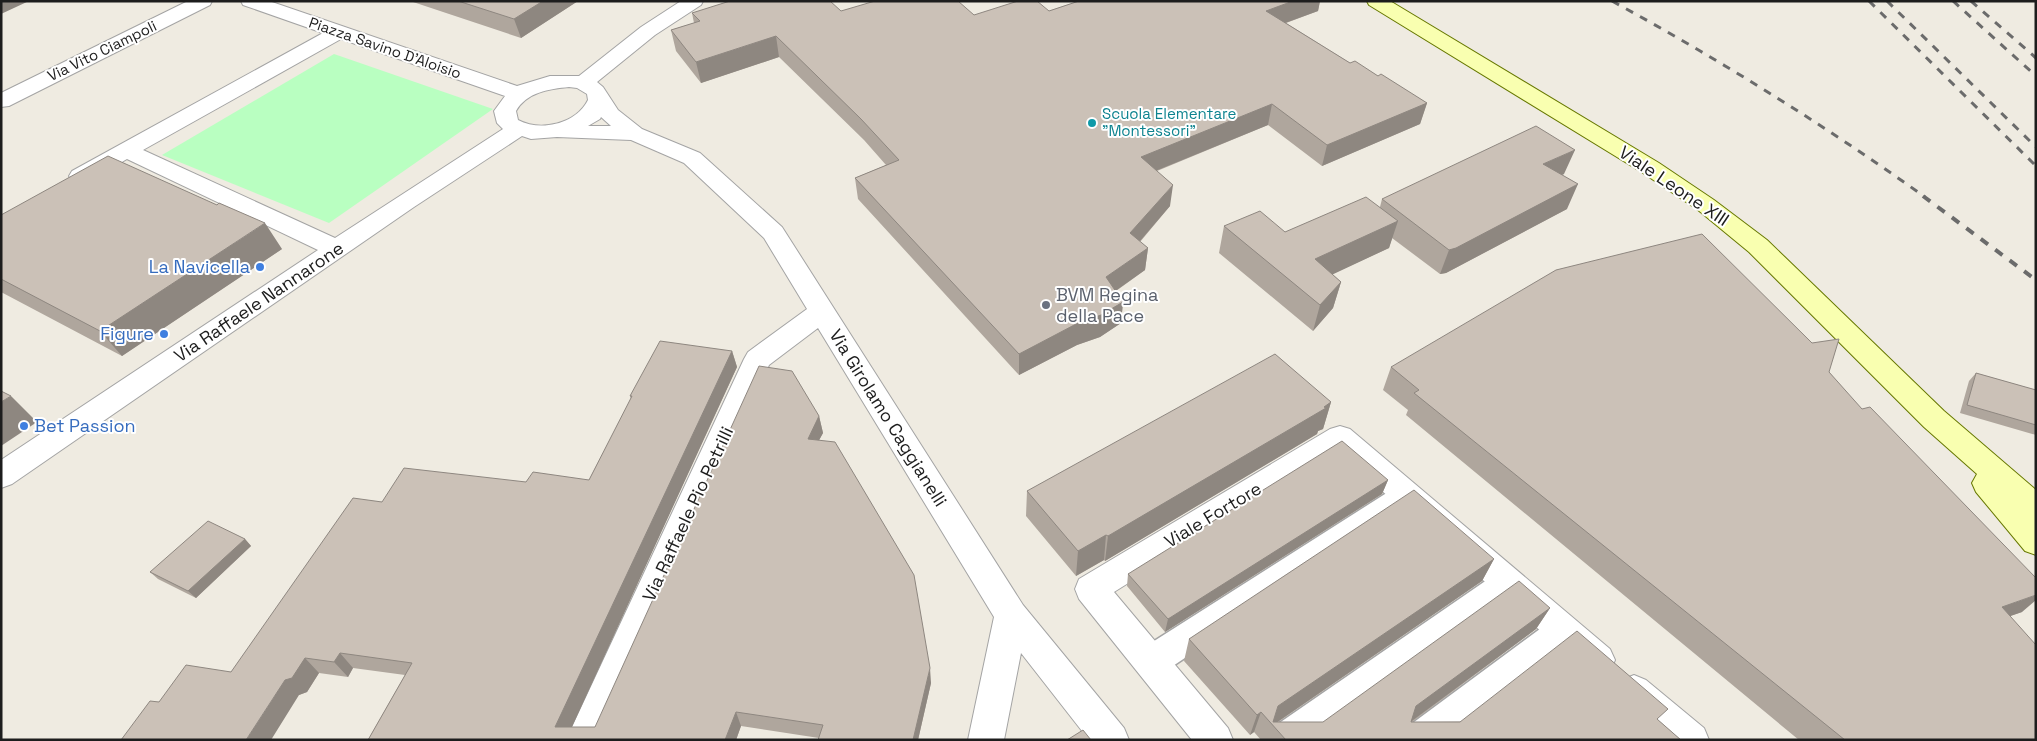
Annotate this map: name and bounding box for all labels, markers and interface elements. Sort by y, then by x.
street label: Piazza Savino D'Aloisio [306,12,464,83]
street label: Via Vito Ciampoli [44,16,159,85]
place label: Scuola Elementare "Montessori" [1102,104,1236,140]
marker: Scuola Elementare "Montessori" [1086,117,1098,129]
street label: Viale Leone XIII [1615,140,1734,231]
street label: Via Raffaele Nannarone [170,236,348,367]
place label: La Navicella [149,255,250,278]
marker: La Navicella [254,261,266,273]
place label: BVM Regina della Pace [1056,283,1158,327]
marker: BVM Regina della Pace [1040,299,1052,311]
place label: Figure [100,322,154,345]
street label: Via Girolamo Caggianelli [824,325,952,511]
marker: Figure [158,328,170,340]
place label: Bet Passion [34,414,136,437]
marker: Bet Passion [18,420,30,432]
street label: Via Raffaele Pio Petrilli [637,423,738,605]
street label: Viale Fortore [1160,477,1266,553]

